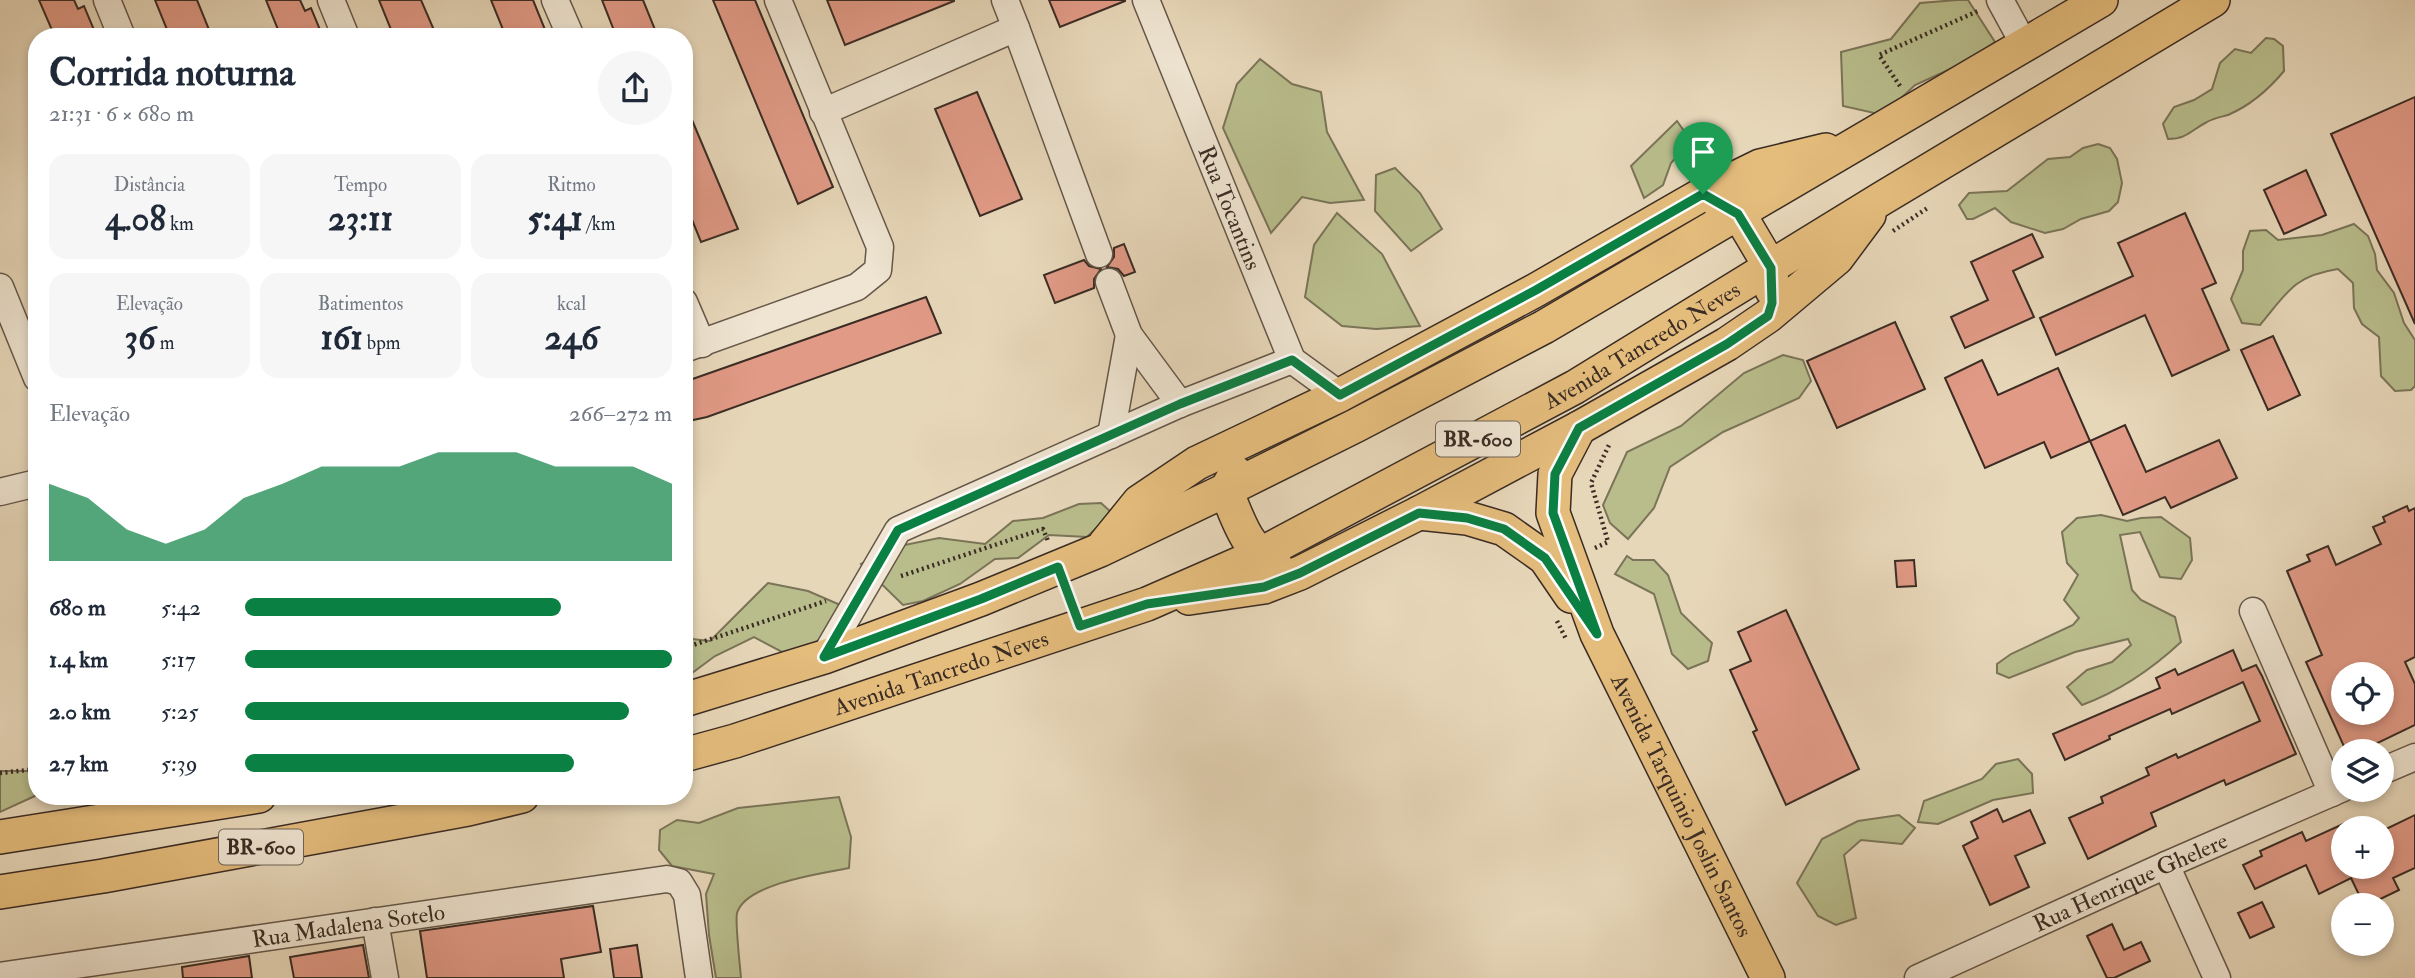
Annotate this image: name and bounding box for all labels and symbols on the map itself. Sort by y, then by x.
pin [1673,122,1733,194]
street label: Rua Tocantins [1192,141,1268,274]
street label: Avenida Tancredo Neves [1538,275,1746,416]
road number: BR-600 [1436,422,1520,457]
street label: Avenida Tancredo Neves [829,624,1052,722]
street label: Avenida Tarquinio Joslin Santos [1604,668,1759,942]
street label: Rua Henrique Ghelere [2029,826,2232,939]
road number: BR-600 [219,830,303,864]
street label: Rua Madalena Sotelo [250,898,447,954]

